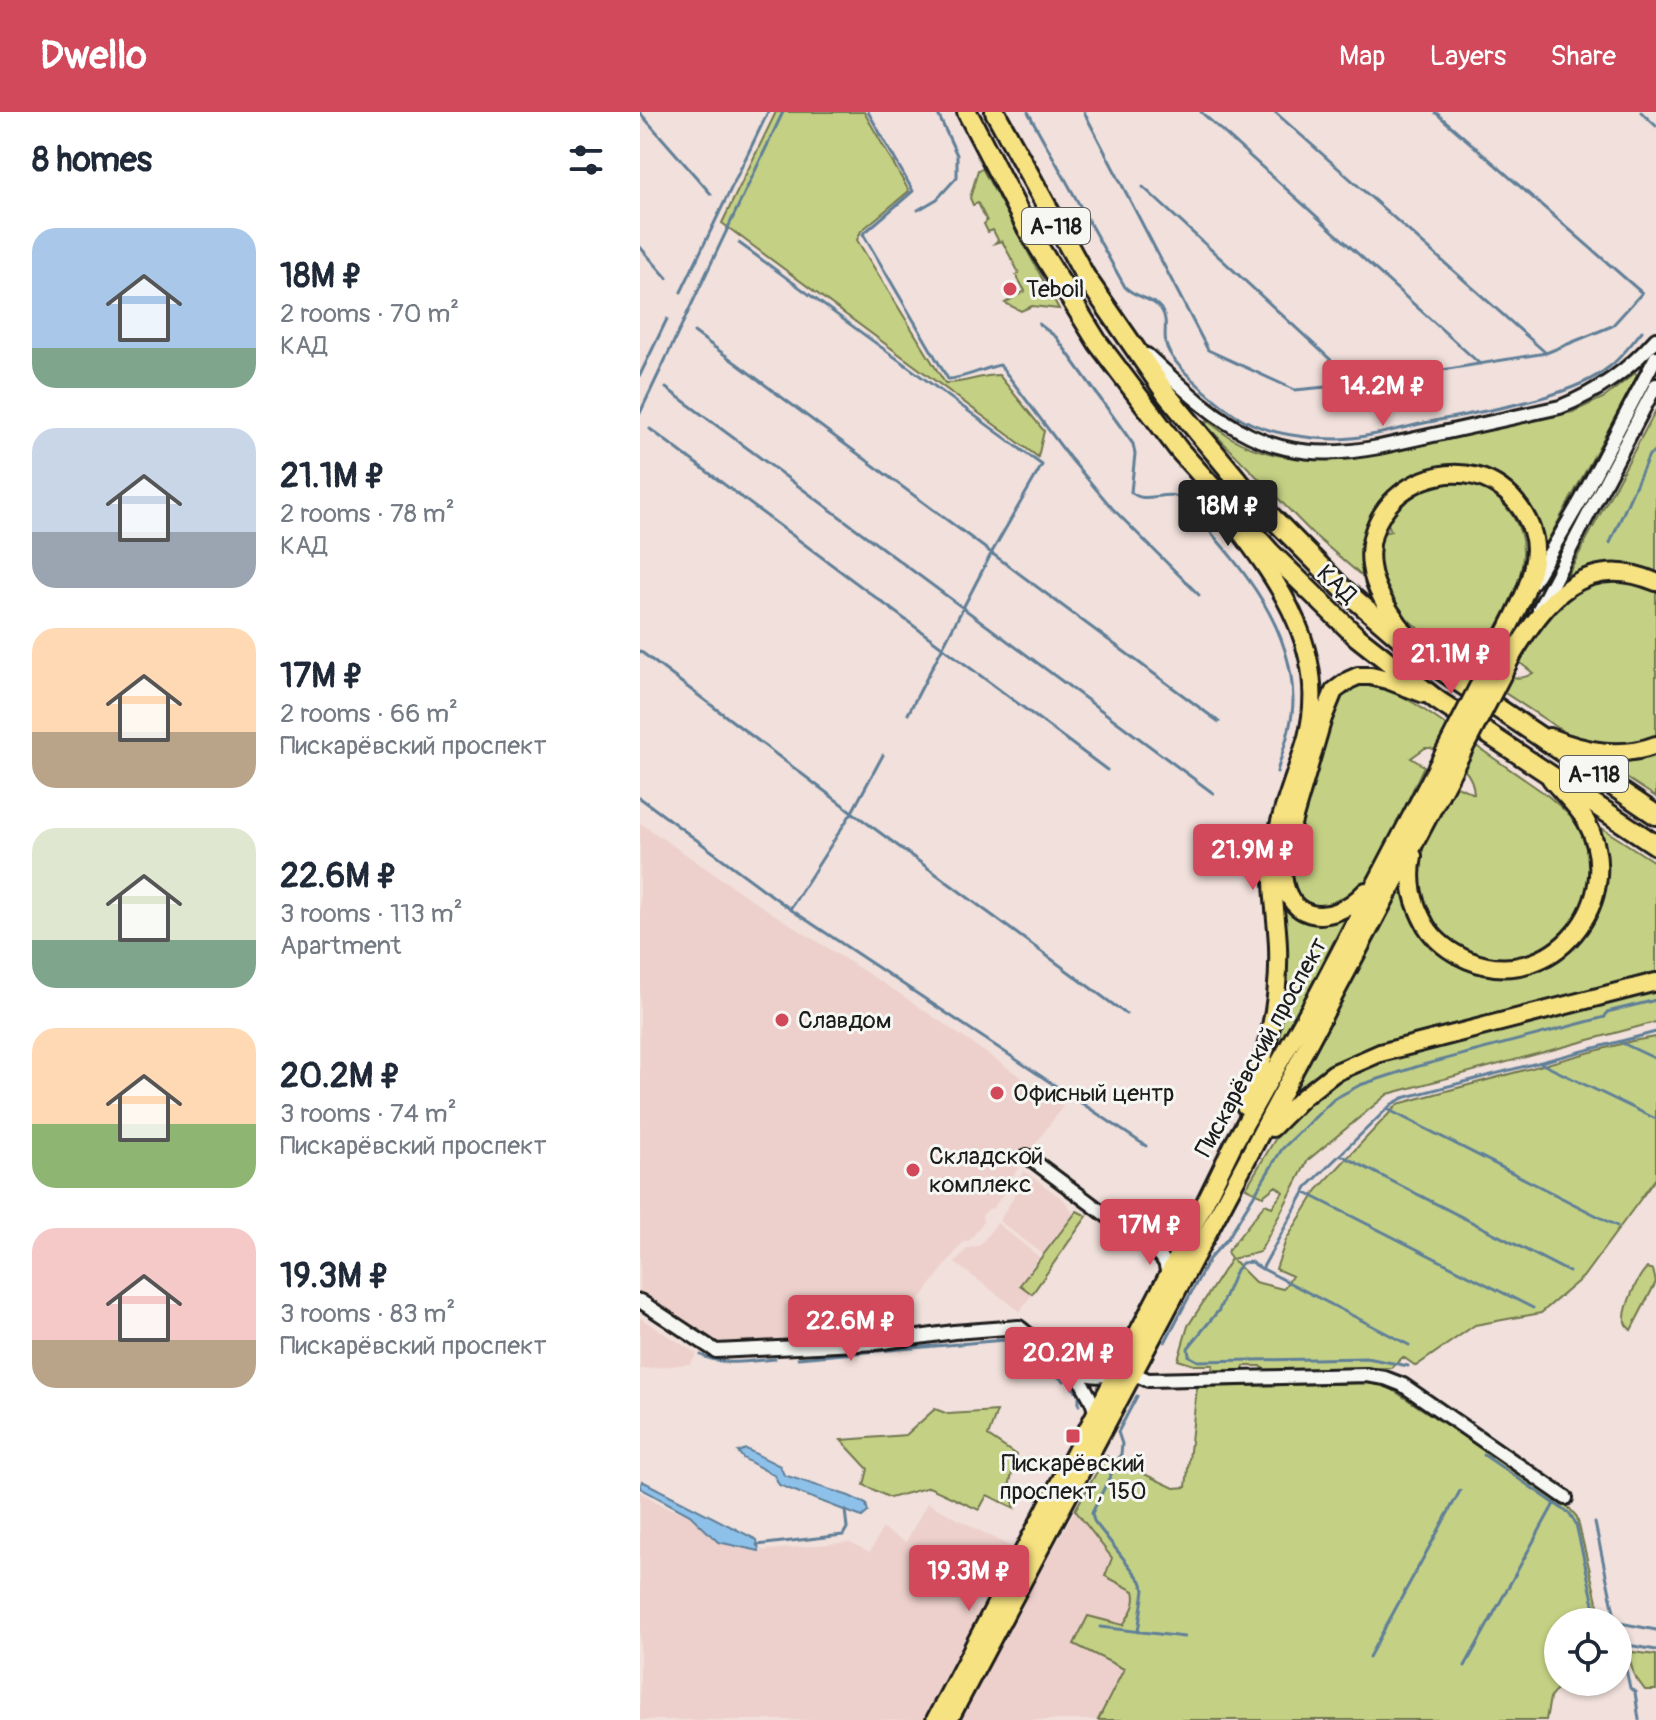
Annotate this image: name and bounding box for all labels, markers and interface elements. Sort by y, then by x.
text: Dwello [40,32,147,80]
text: Map [1339,39,1385,74]
text: Layers [1429,39,1506,74]
text: Share [1550,39,1616,74]
icon: filters [564,138,608,182]
text: 8 homes [32,139,152,182]
road number: А-118 [1022,208,1090,244]
text: 18M ₽ [280,255,363,298]
icon: home [96,260,192,356]
place label: Teboil [1026,275,1084,304]
marker: Teboil [1001,280,1019,298]
text: 2 rooms · 70 m² [280,298,459,330]
text: КАД [280,330,327,362]
pin: 14.2M ₽ [1309,360,1457,428]
text: 14.2M ₽ [1340,370,1426,402]
text: 21.1M ₽ [280,455,385,498]
icon: home [96,460,192,556]
pin: 18M ₽ [1172,480,1284,548]
text: 18M ₽ [1196,490,1260,522]
text: 2 rooms · 78 m² [280,498,455,530]
text: КАД [280,530,327,562]
street label: КАД [1311,559,1363,610]
pin: 21.1M ₽ [1377,628,1525,696]
text: 21.1M ₽ [1411,638,1491,670]
text: 17M ₽ [280,655,364,698]
icon: home [96,660,192,756]
text: 2 rooms · 66 m² [280,698,458,730]
text: Пискарёвский проспект [280,730,546,762]
road number: А-118 [1560,756,1628,792]
pin: 21.9M ₽ [1179,824,1327,892]
text: 21.9M ₽ [1211,834,1295,866]
text: 22.6M ₽ [280,855,398,898]
icon: home [96,860,192,956]
text: 3 rooms · 113 m² [280,898,463,930]
text: Apartment [280,930,401,962]
street label: Пискарёвский проспект [1189,933,1334,1162]
place label: Славдом [798,1006,892,1035]
marker: Славдом [773,1011,791,1029]
text: 20.2M ₽ [280,1055,401,1098]
icon: home [96,1060,192,1156]
place label: Офисный центр [1013,1079,1174,1108]
marker: Офисный центр [988,1084,1006,1102]
text: 3 rooms · 74 m² [280,1098,457,1130]
text: Пискарёвский проспект [280,1130,546,1162]
place label: Складской комплекс [929,1142,1043,1199]
marker: Складской комплекс [904,1161,922,1179]
pin: 17M ₽ [1094,1199,1206,1267]
text: 17M ₽ [1118,1209,1182,1241]
text: 19.3M ₽ [280,1255,389,1298]
icon: home [96,1260,192,1356]
pin: 22.6M ₽ [777,1295,925,1363]
text: 3 rooms · 83 m² [280,1298,455,1330]
text: 22.6M ₽ [806,1305,896,1337]
pin: 20.2M ₽ [995,1327,1143,1395]
text: Пискарёвский проспект [280,1330,546,1362]
text: 20.2M ₽ [1023,1337,1115,1369]
marker: Пискарёвский проспект, 150 [1064,1427,1082,1445]
place label: Пискарёвский проспект, 150 [999,1449,1147,1506]
pin: 19.3M ₽ [895,1545,1043,1613]
text: 19.3M ₽ [927,1555,1011,1587]
map controls [1544,1608,1632,1696]
button: locate [1544,1608,1632,1696]

